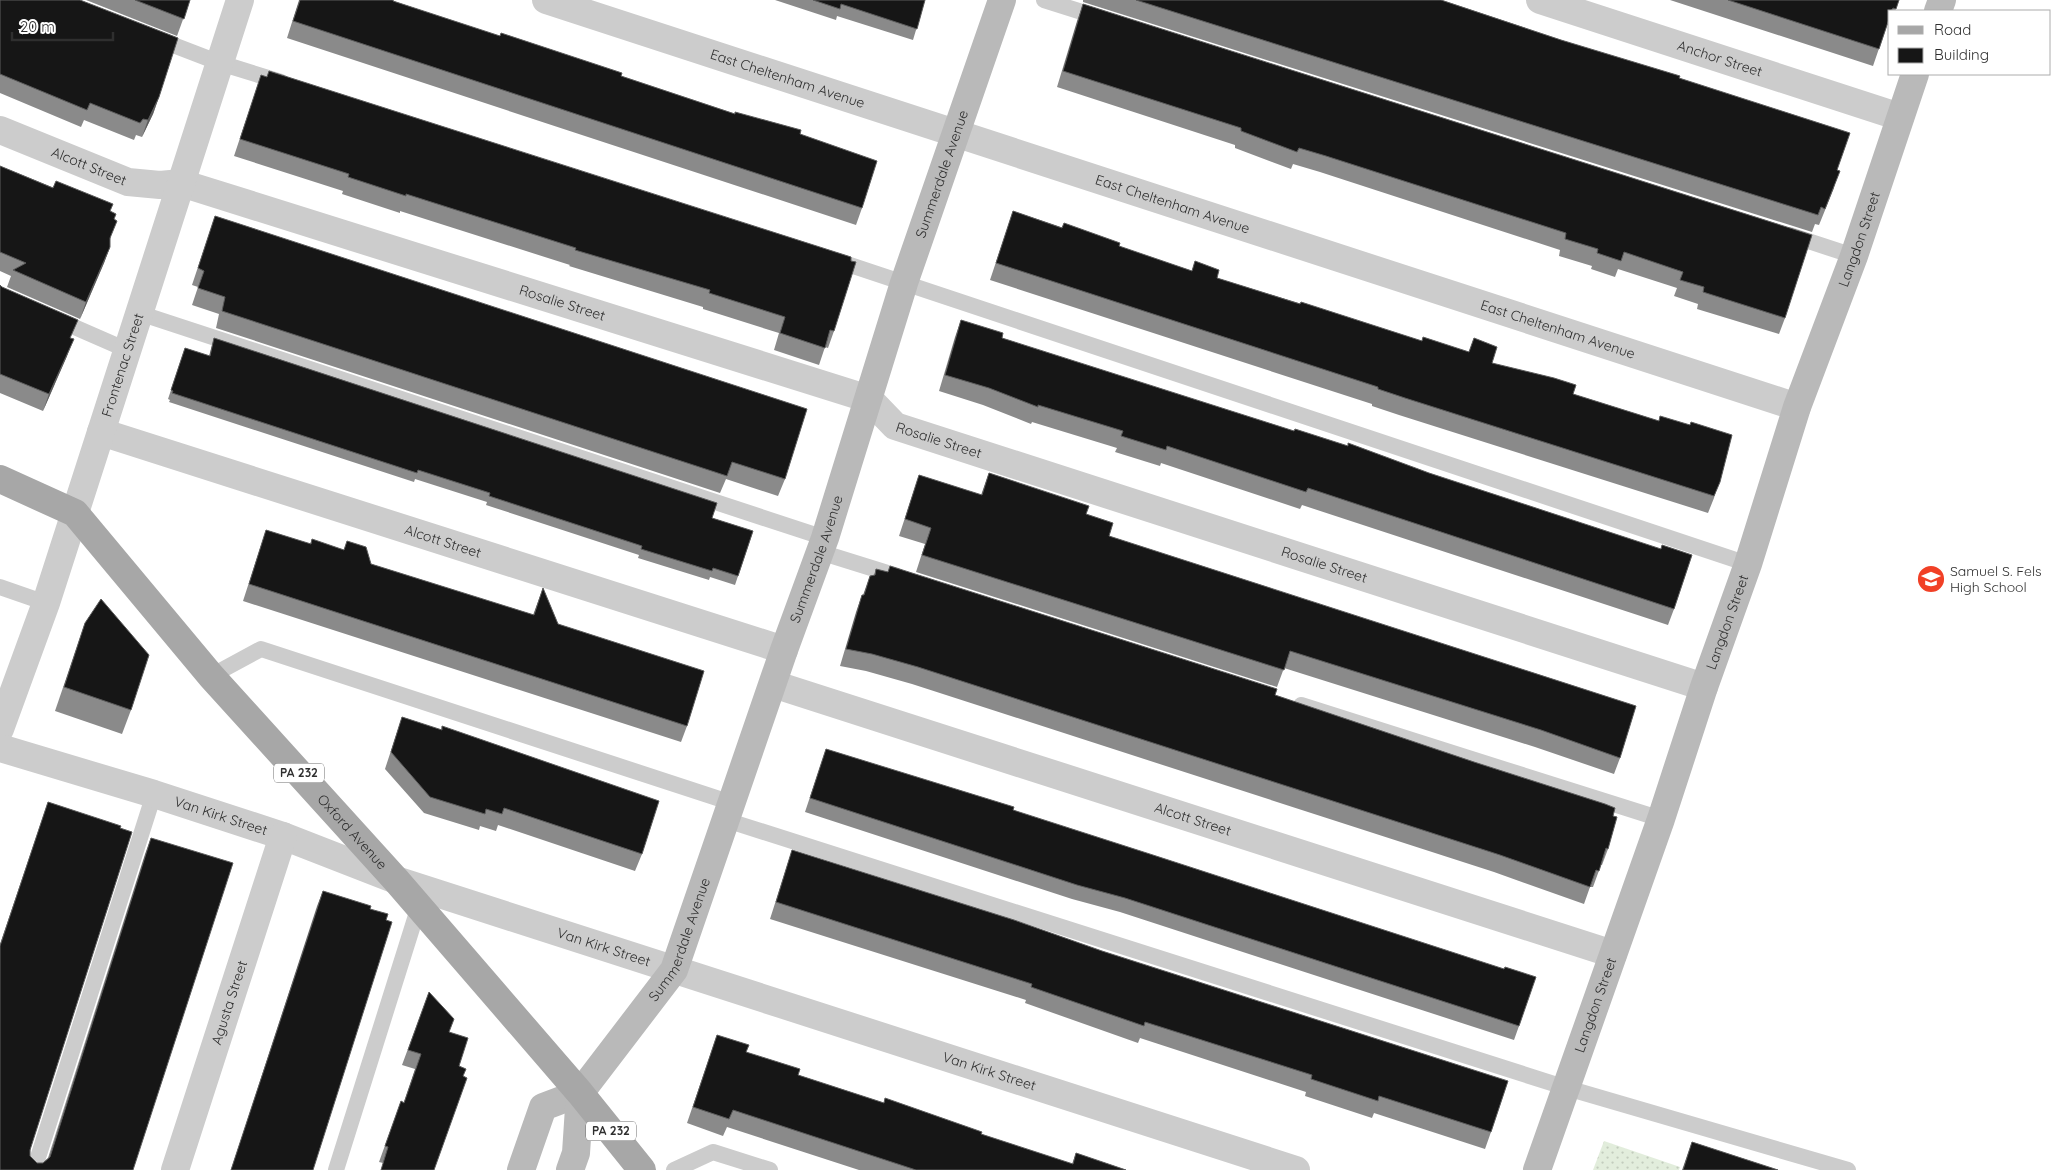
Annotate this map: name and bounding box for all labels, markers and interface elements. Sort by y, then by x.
scale bar [12,10,114,42]
legend [1888,10,2051,75]
text: 20 m [20,17,55,36]
text: Road [1934,20,1971,39]
street label: Anchor Street [1675,36,1765,81]
street label: East Cheltenham Avenue [708,45,867,112]
text: Building [1934,45,1989,64]
street label: Summerdale Avenue [911,108,972,240]
street label: Alcott Street [49,143,129,190]
street label: East Cheltenham Avenue [1093,170,1252,237]
street label: Langdon Street [1834,189,1884,290]
street label: Rosalie Street [517,281,608,325]
street label: East Cheltenham Avenue [1478,296,1637,363]
street label: Frontenac Street [97,311,148,419]
street label: Rosalie Street [894,418,984,462]
street label: Summerdale Avenue [786,493,847,625]
street label: Alcott Street [402,520,484,562]
street label: Rosalie Street [1279,542,1370,587]
place label: Samuel S. Fels High School [1950,562,2042,596]
school or university icon: Samuel S. Fels High School [1916,564,1946,594]
street label: Langdon Street [1702,572,1753,672]
road number: PA 232 [274,764,324,782]
street label: Oxford Avenue [314,790,391,873]
street label: Van Kirk Street [172,792,270,839]
street label: Alcott Street [1152,798,1234,840]
street label: Summerdale Avenue [644,875,714,1005]
street label: Van Kirk Street [555,924,653,970]
street label: Langdon Street [1570,955,1620,1055]
street label: Agusta Street [207,958,251,1047]
street label: Van Kirk Street [940,1048,1038,1095]
road number: PA 232 [586,1122,636,1140]

